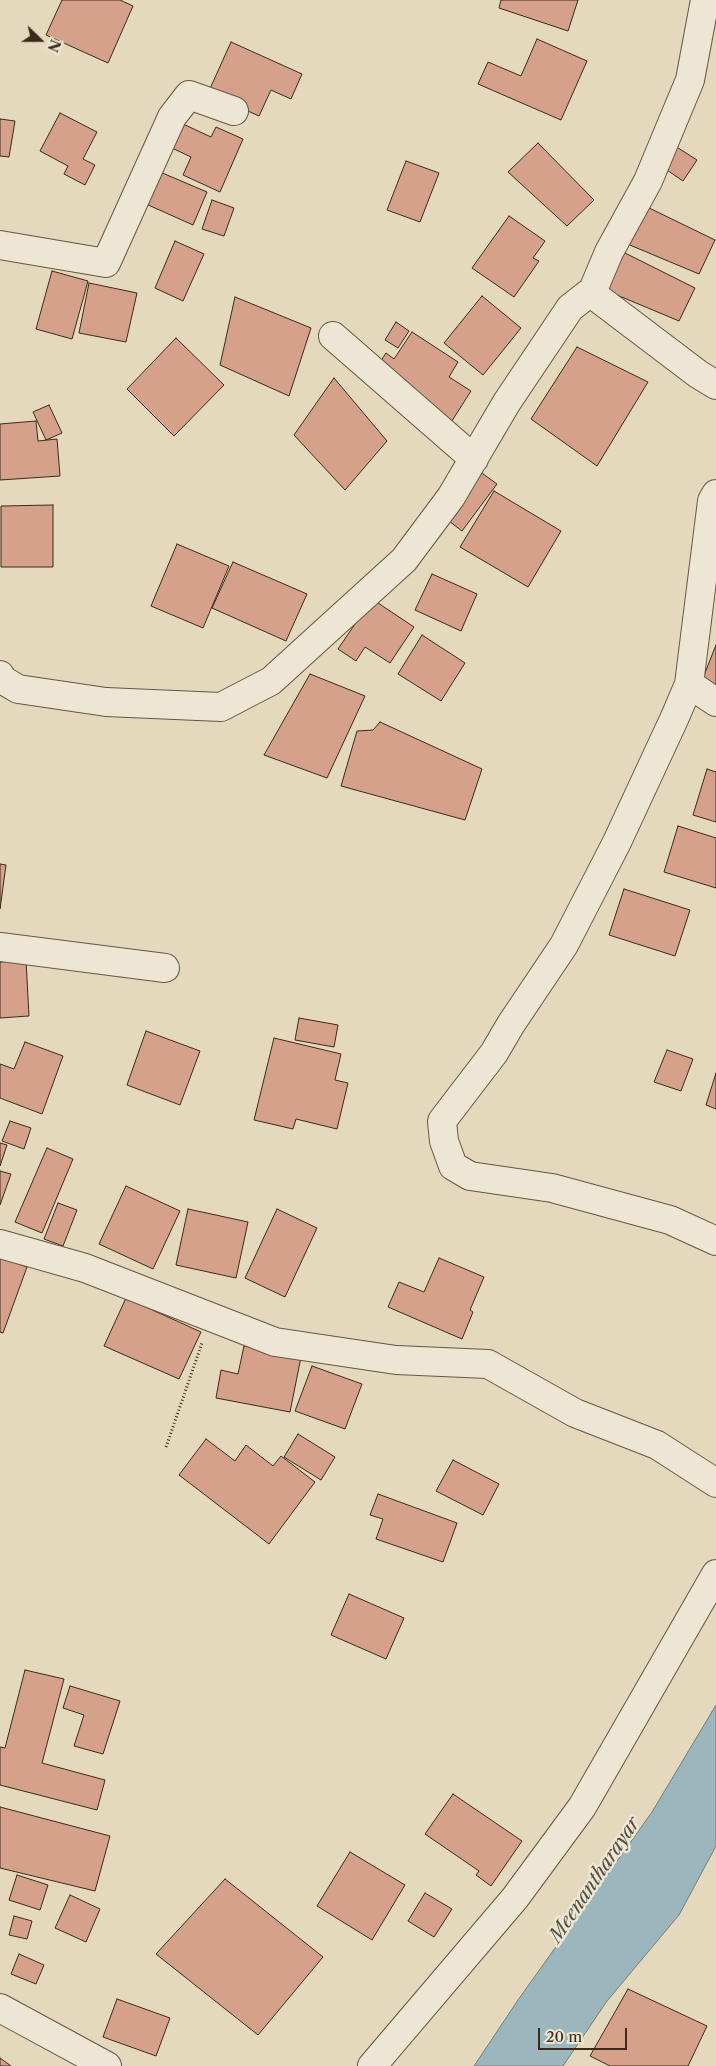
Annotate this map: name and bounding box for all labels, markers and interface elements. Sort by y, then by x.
north arrow [15,15,65,65]
text: N [43,37,65,55]
water label: Meenantharayar [545,1813,645,1947]
scale bar [541,2018,630,2050]
text: 20 m [546,2027,582,2046]

